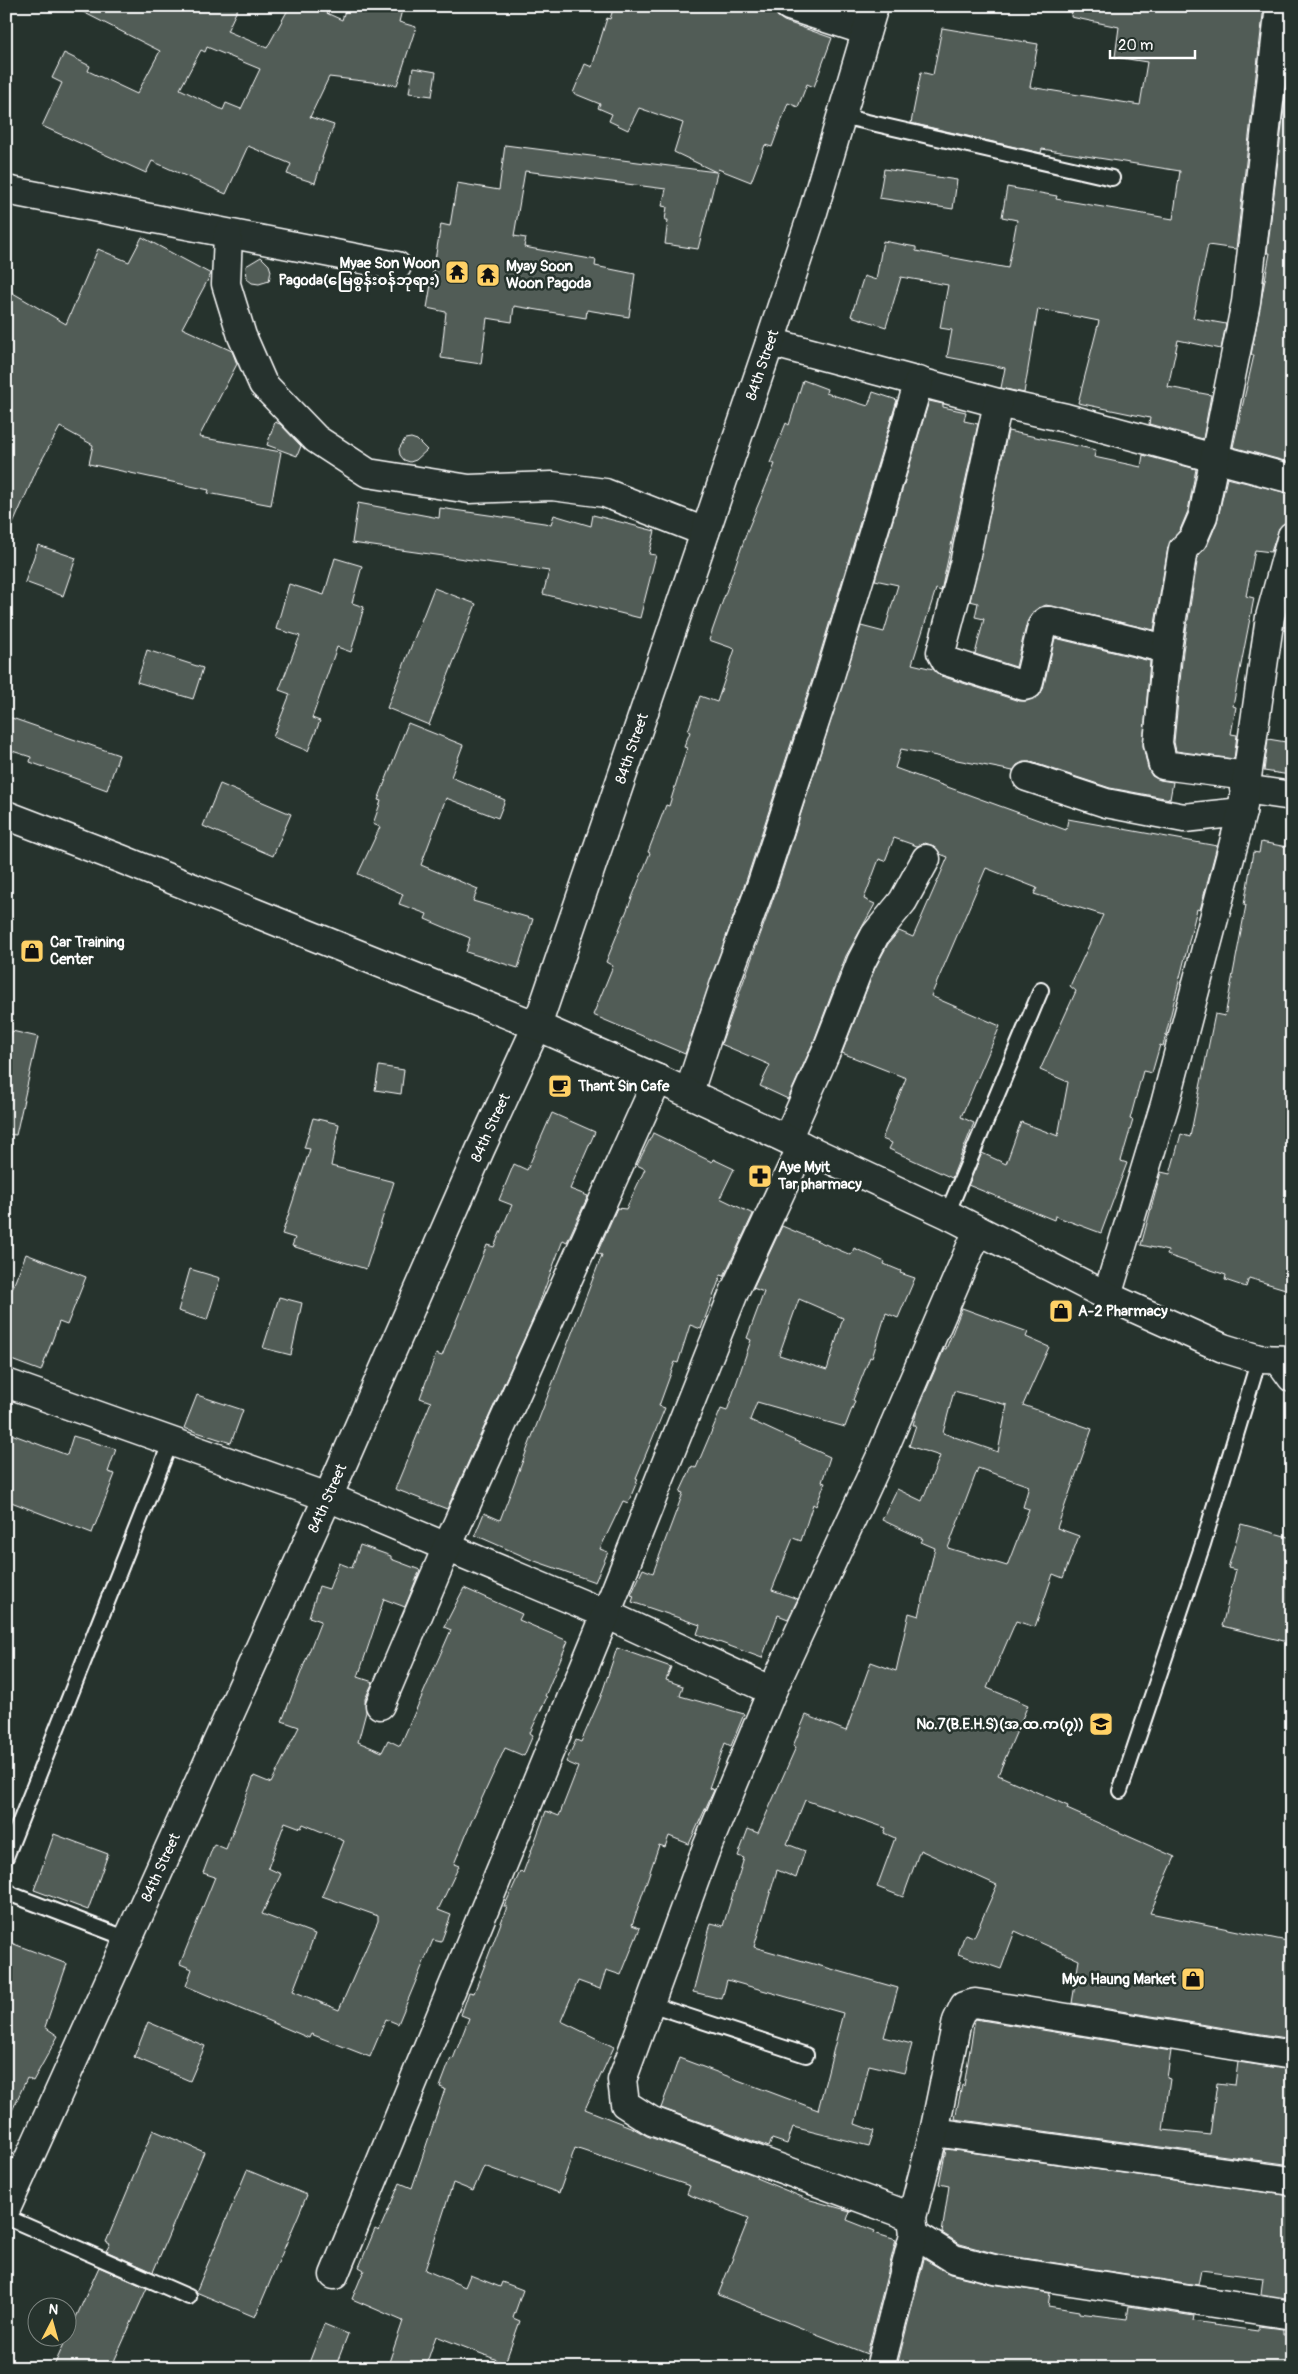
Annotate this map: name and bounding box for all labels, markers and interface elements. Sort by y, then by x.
scale bar [1110,28,1196,60]
text: 20 m [1118,36,1153,55]
place label: Myae Son Woon Pagoda(မြေစွန်း၀န်ဘုရား) [278,254,440,292]
place label: Myay Soon Woon Pagoda [506,257,591,293]
temple icon: Myae Son Woon Pagoda(မြေစွန်း၀န်ဘုရား) [444,259,470,285]
temple icon: Myay Soon Woon Pagoda [475,262,501,288]
street label: 84th Street [741,326,783,403]
street label: 84th Street [611,710,653,786]
place label: Car Training Center [50,933,125,969]
shop icon: Car Training Center [19,938,45,964]
cafe icon: Thant Sin Cafe [547,1073,573,1099]
place label: Thant Sin Cafe [577,1077,670,1096]
street label: 84th Street [467,1089,515,1165]
place label: Aye Myit Tar pharmacy [777,1158,862,1194]
pharmacy icon: Aye Myit Tar pharmacy [747,1163,773,1189]
shop icon: A-2 Pharmacy [1048,1298,1074,1324]
place label: A-2 Pharmacy [1078,1302,1168,1321]
street label: 84th Street [304,1460,351,1536]
school or university icon: No.7(B.E.H.S)(အ.ထ.က(၇)) [1088,1711,1114,1737]
place label: No.7(B.E.H.S)(အ.ထ.က(၇)) [916,1715,1084,1736]
street label: 84th Street [137,1829,185,1905]
shop icon: Myo Haung Market [1180,1966,1206,1992]
place label: Myo Haung Market [1062,1970,1177,1989]
north arrow [28,2296,78,2346]
text: N [48,2301,59,2319]

